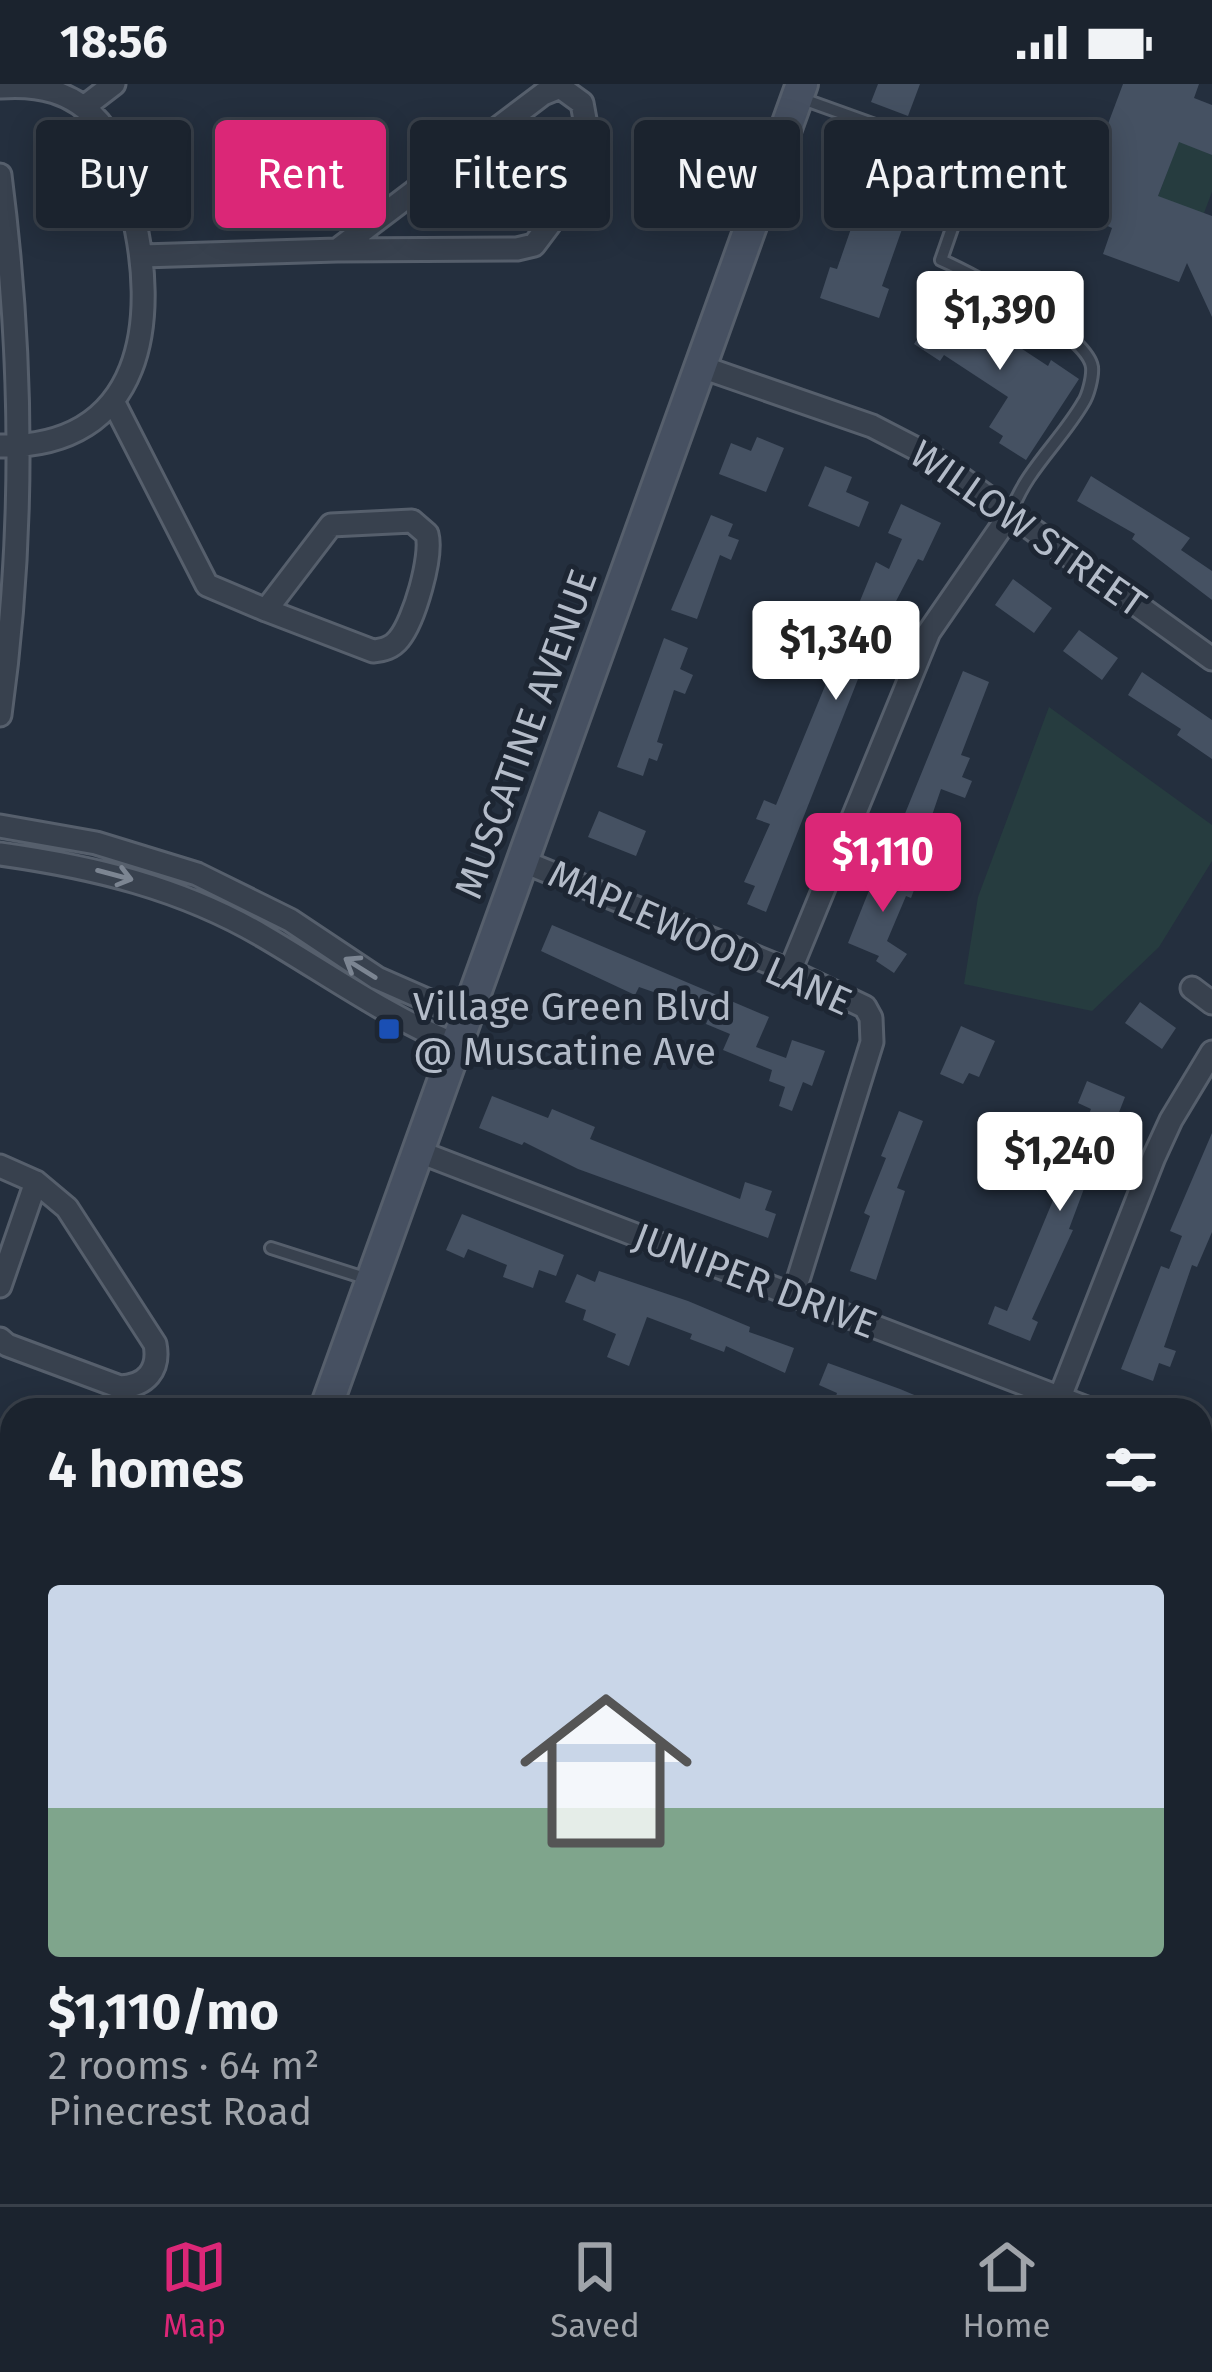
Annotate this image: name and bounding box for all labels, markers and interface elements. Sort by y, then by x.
text: 18:56 [60,15,168,69]
chip: Buy [36,120,191,228]
chip: Rent [215,120,386,228]
chip: Filters [410,120,610,228]
chip: New [634,120,800,228]
chip: Apartment [824,120,1109,228]
pin: $1,390 [902,271,1098,373]
text: $1,390 [944,287,1056,333]
street label: WILLOW STREET [902,431,1154,627]
street label: MUSCATINE AVENUE [445,563,607,905]
pin: $1,340 [738,601,934,703]
text: $1,340 [779,617,893,663]
pin: $1,110 [785,813,981,915]
text: $1,110 [832,829,934,875]
street label: MAPLEWOOD LANE [541,851,859,1025]
one-way arrow [95,865,133,887]
one-way arrow [344,956,378,980]
place label: Village Green Blvd @ Muscatine Ave [413,984,732,1075]
marker: Village Green Blvd @ Muscatine Ave [376,1016,402,1042]
pin: $1,240 [962,1112,1158,1214]
text: $1,240 [1004,1128,1116,1174]
street label: JUNIPER DRIVE [627,1214,883,1348]
icon: filters [1098,1437,1164,1503]
text: 4 homes [48,1439,244,1501]
icon: home [498,1663,714,1879]
text: $1,110/mo [48,1981,279,2043]
text: 2 rooms · 64 m² [48,2043,319,2089]
text: Pinecrest Road [48,2089,312,2135]
tab: Map [161,2234,227,2346]
tab: Saved [550,2234,640,2346]
tab: Home [963,2234,1051,2346]

